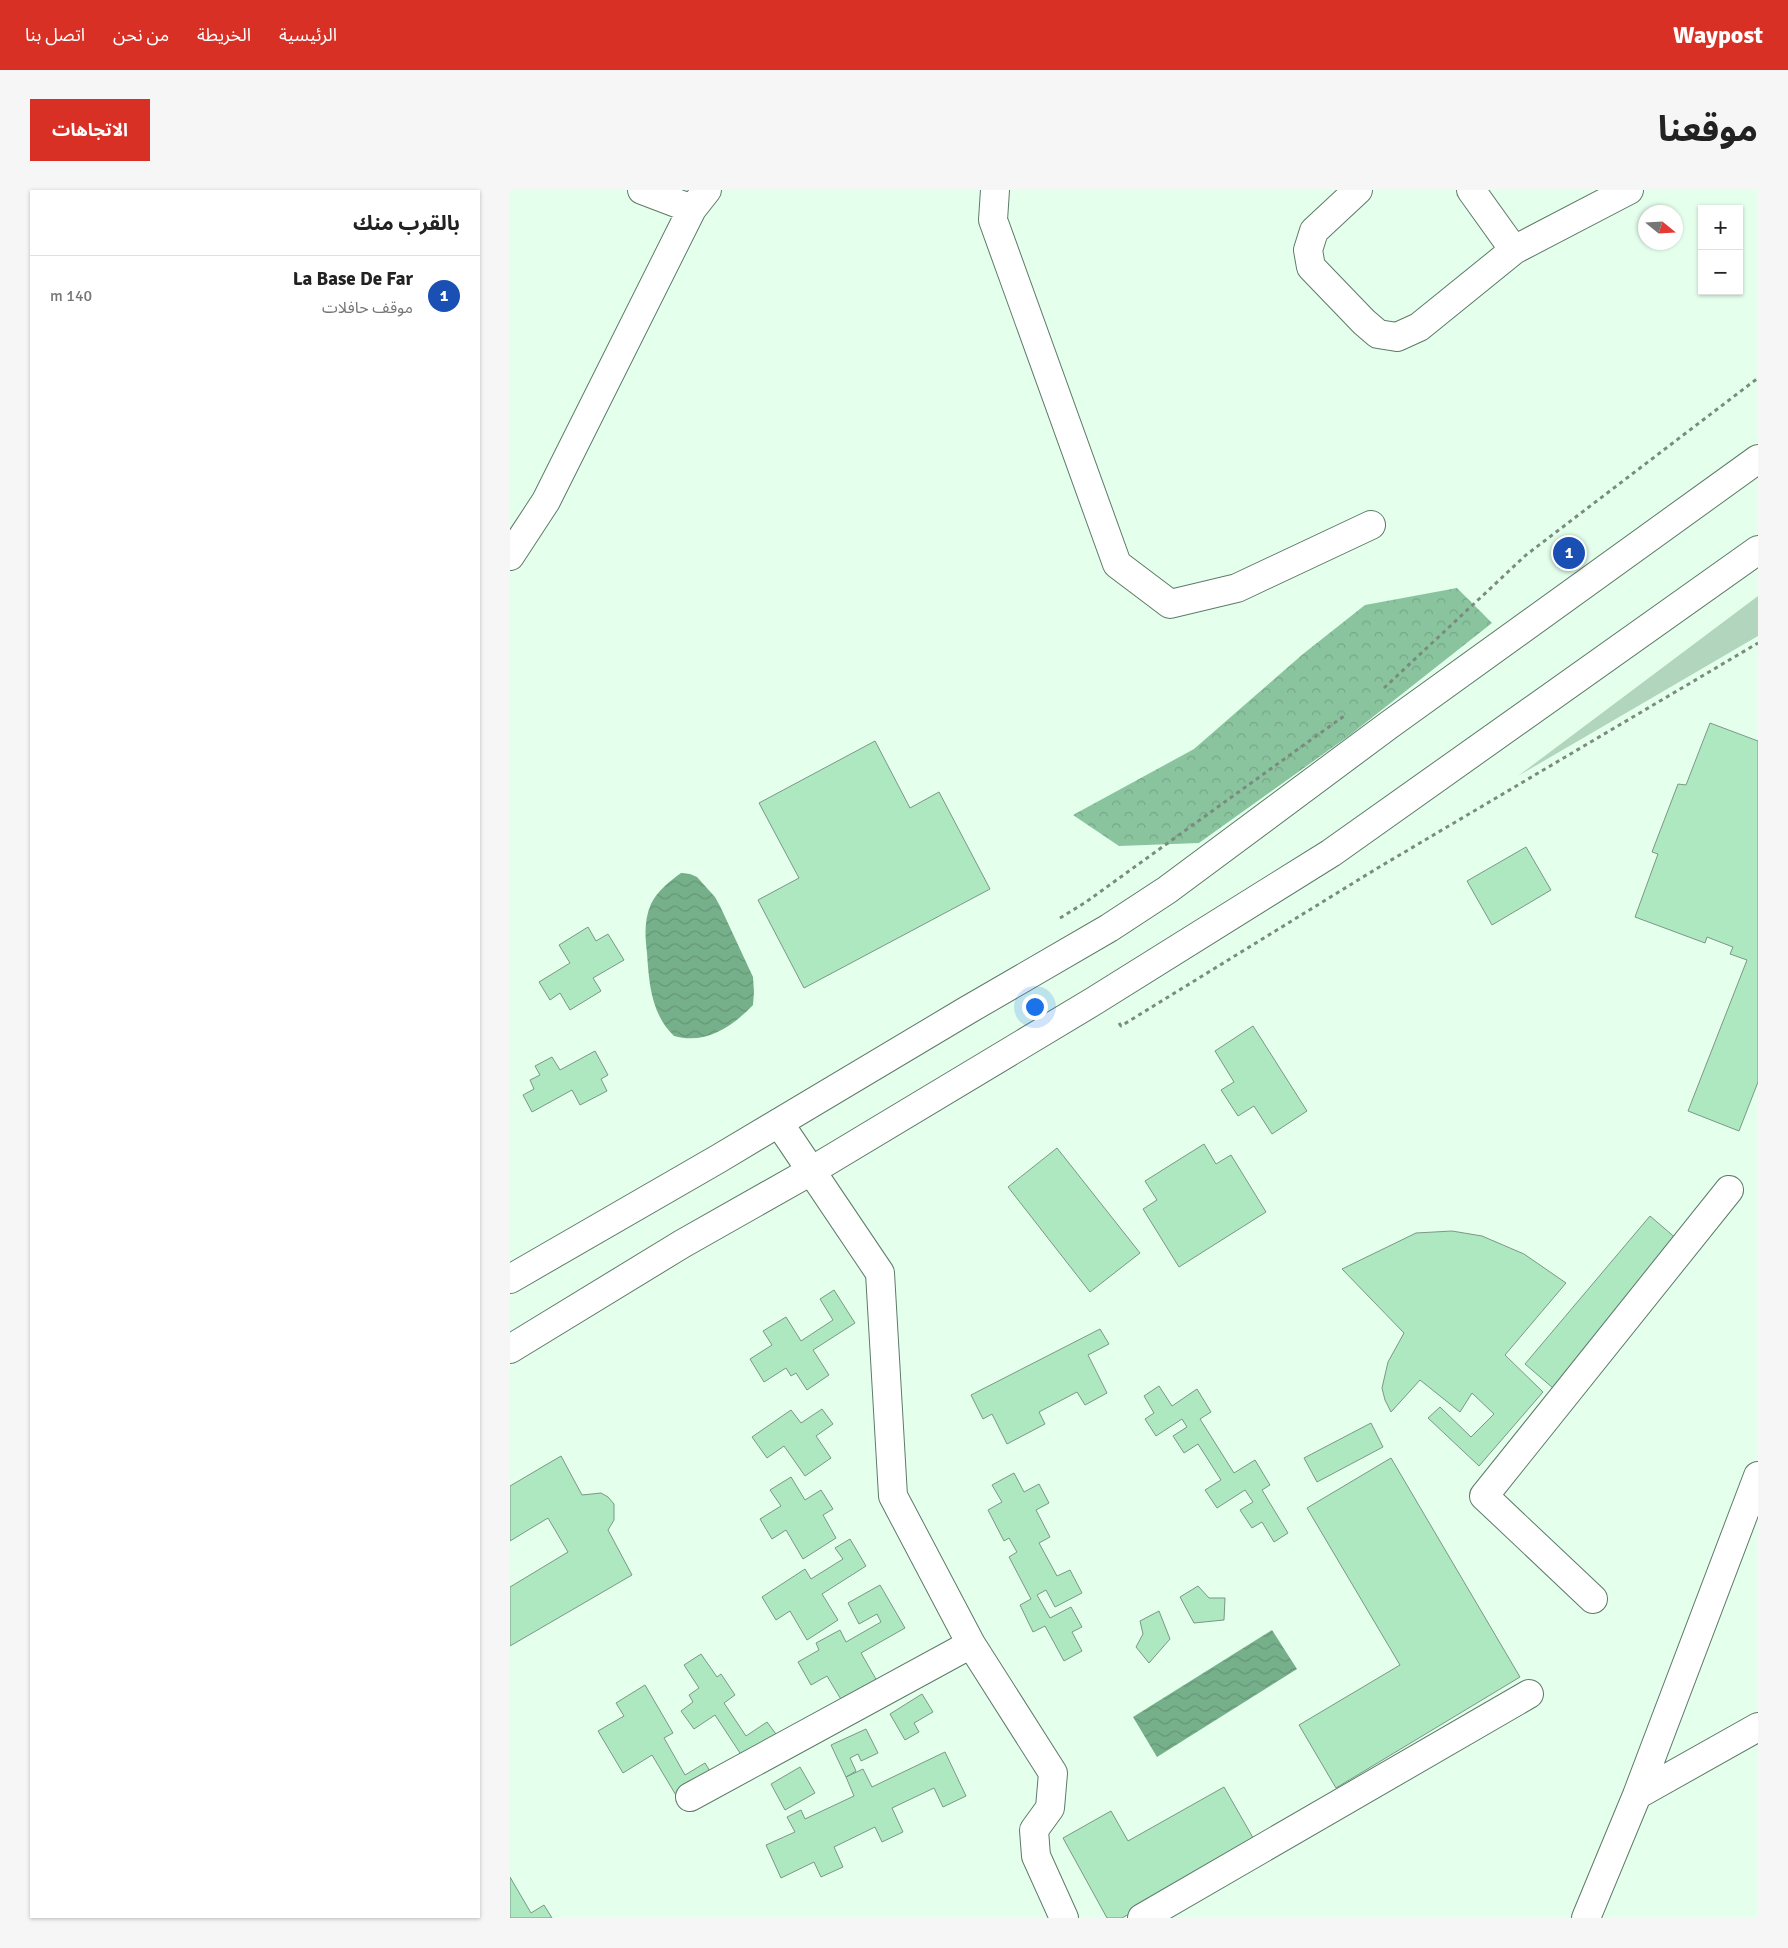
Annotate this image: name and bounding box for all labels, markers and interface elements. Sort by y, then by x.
text: Waypost [1673,20,1763,50]
text: اتصل بنا [25,24,85,46]
text: من نحن [113,24,169,46]
text: الخريطة [197,24,251,46]
text: الرئيسية [279,24,337,46]
button: الاتجاهات [30,99,150,161]
text: موقعنا [1658,108,1758,151]
north arrow [1638,205,1683,250]
map controls [1698,205,1743,295]
button: + [1698,205,1743,250]
text: بالقرب منك [353,210,460,236]
button: − [1698,250,1743,295]
text: La Base De Far [293,267,413,291]
text: 140 m [50,286,92,306]
text: 1 [440,286,448,306]
text: موقف حافلات [322,298,413,318]
pin: 1 [1553,534,1585,572]
your location [1022,994,1048,1020]

